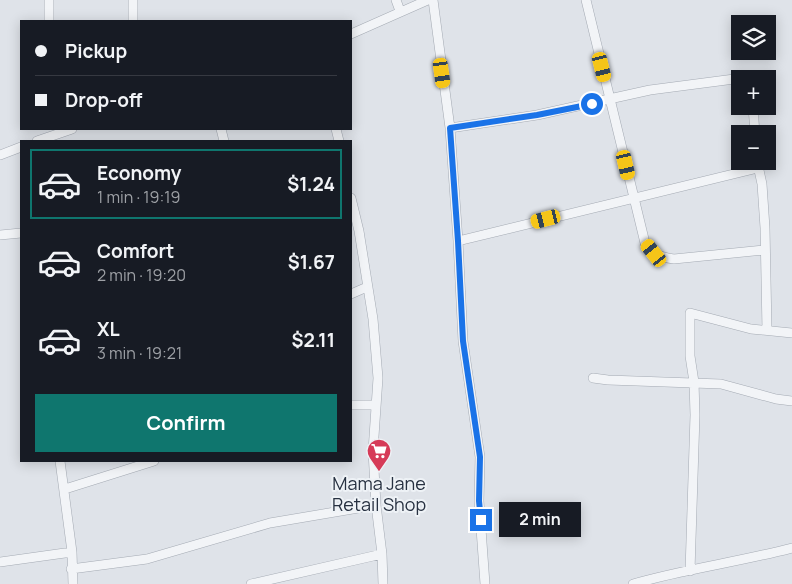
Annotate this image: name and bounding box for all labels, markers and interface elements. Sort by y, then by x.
map controls [731,15,776,170]
button: layers [731,15,776,60]
text: Pickup [65,38,127,64]
car [591,51,612,83]
car [432,57,451,89]
button: + [731,70,776,115]
text: Drop-off [65,87,142,113]
route start [581,93,603,115]
button: − [731,125,776,170]
car [615,149,636,181]
text: Economy [97,160,181,186]
icon: car [37,162,82,207]
text: $1.24 [287,171,335,197]
text: 1 min · 19:19 [97,186,180,208]
car [529,208,562,230]
car [638,237,669,269]
text: Comfort [97,238,174,264]
icon: car [37,240,82,285]
text: $1.67 [288,249,335,275]
text: 2 min · 19:20 [97,264,186,286]
text: XL [97,316,120,342]
icon: car [37,318,82,363]
text: $2.11 [292,327,335,353]
text: 3 min · 19:21 [97,342,182,364]
button: Confirm [35,394,337,452]
supermarket icon: Mama Jane Retail Shop [366,438,392,472]
place label: Mama Jane Retail Shop [332,471,426,516]
callout: 2 min [498,502,581,538]
text: 2 min [519,508,561,530]
route end [470,509,492,531]

